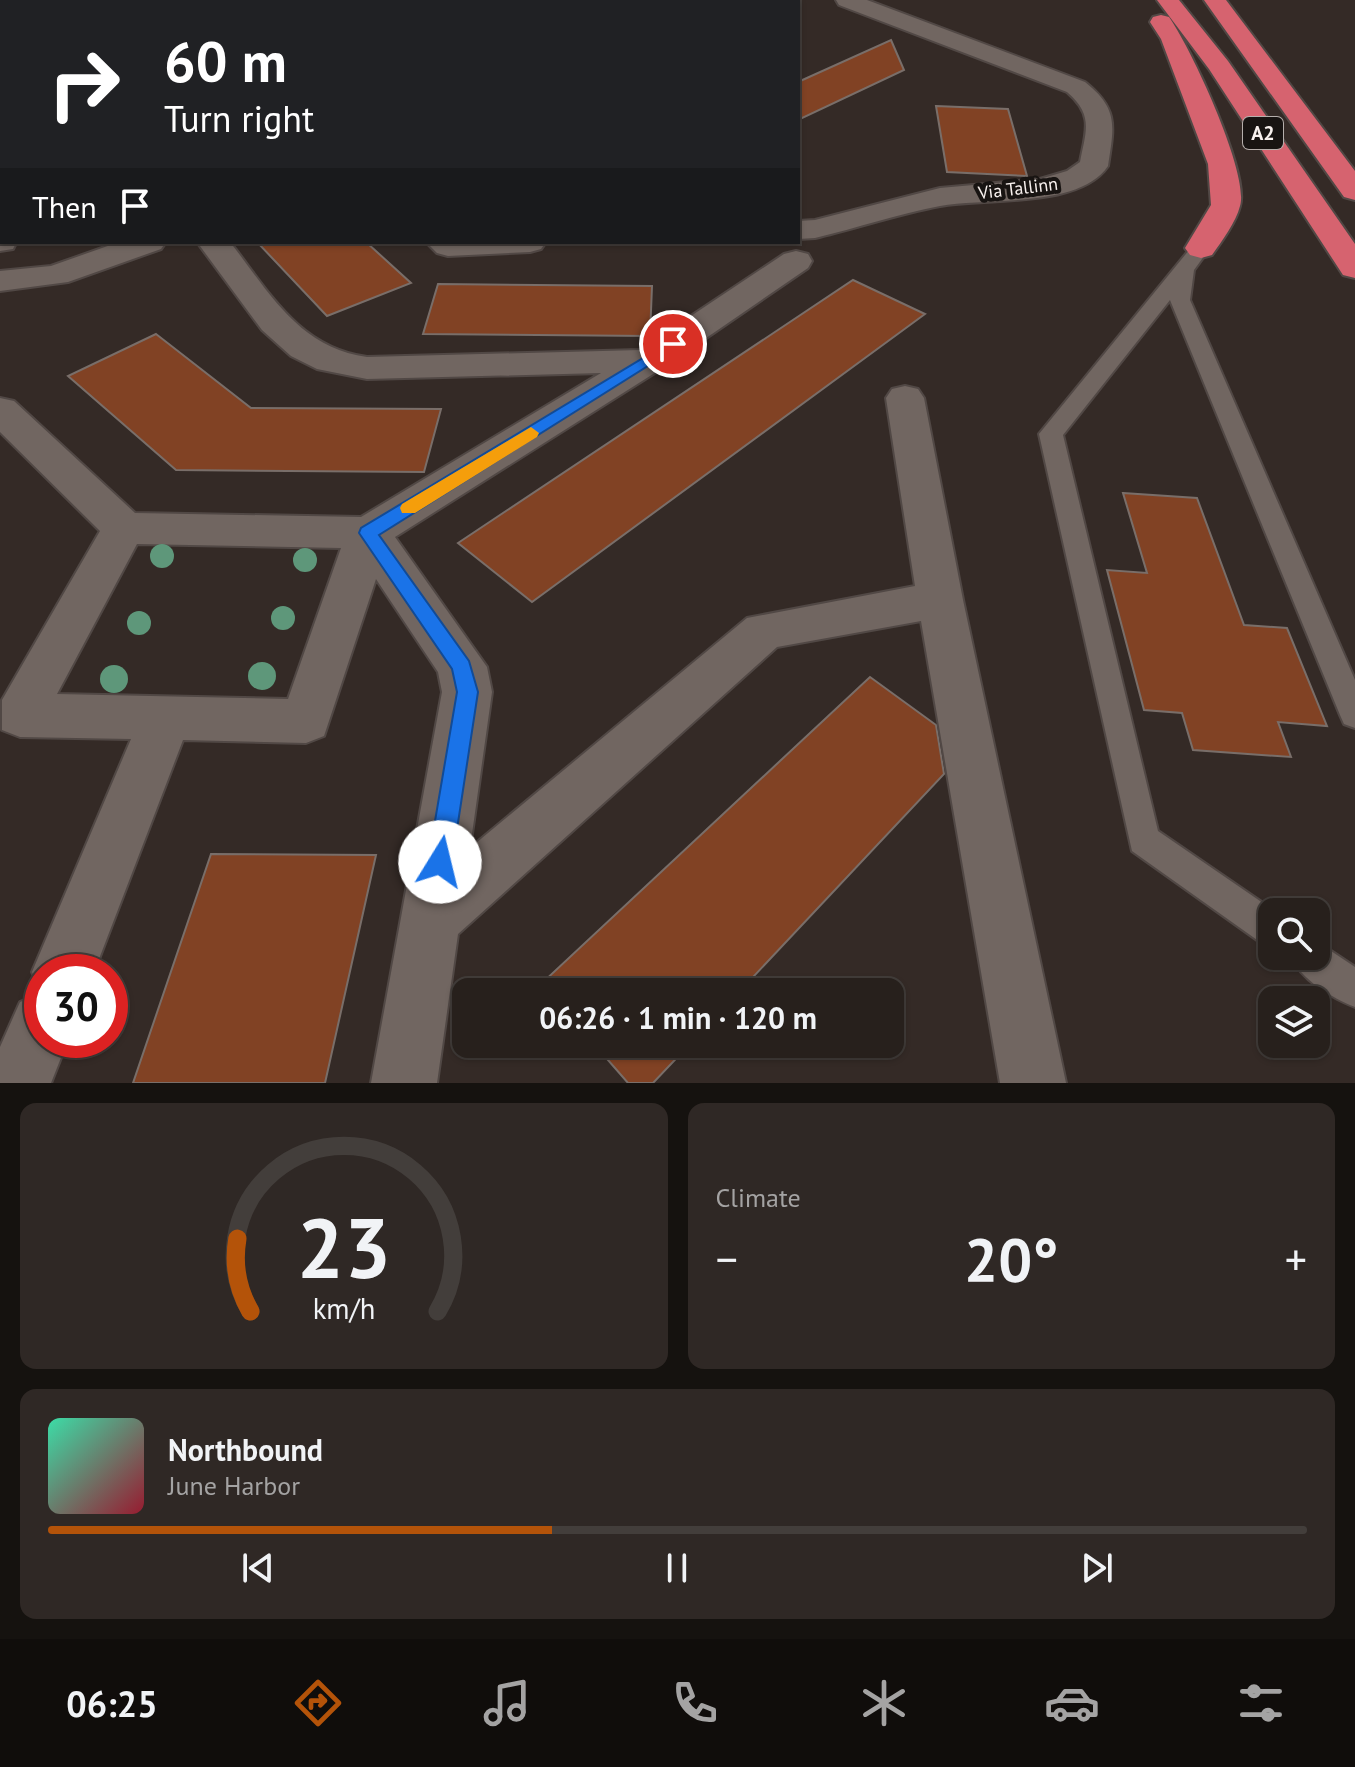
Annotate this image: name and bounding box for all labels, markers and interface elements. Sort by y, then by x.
text: 60 m [164,25,287,97]
icon: right [32,32,136,136]
text: Turn right [164,95,314,142]
road number: A2 [1243,117,1283,149]
street label: Via Tallinn [976,172,1059,204]
icon: arrive [113,184,157,228]
text: Then [32,187,97,226]
pin [639,310,707,378]
icon: arrive [651,322,695,366]
position arrow [398,820,482,904]
map controls [1258,898,1330,1058]
button: search [1258,898,1330,970]
speed limit sign: 30 [24,954,128,1058]
button: layers [1258,986,1330,1058]
text: 06:26 · 1 min · 120 m [539,998,817,1037]
text: Climate [716,1181,801,1214]
text: 23 [297,1193,391,1301]
text: 20° [964,1220,1058,1298]
text: − [716,1230,738,1287]
text: + [1285,1230,1307,1287]
text: km/h [312,1290,375,1327]
text: Northbound [168,1430,323,1469]
text: June Harbor [168,1469,300,1502]
icon: previous [236,1546,280,1590]
icon: pause [655,1546,699,1590]
icon: next [1075,1546,1119,1590]
icon: directions [290,1675,346,1731]
icon: music [479,1675,535,1731]
icon: phone [667,1675,723,1731]
icon: climate [856,1675,912,1731]
icon: car [1044,1675,1100,1731]
icon: filters [1233,1675,1289,1731]
text: 06:25 [66,1680,158,1727]

